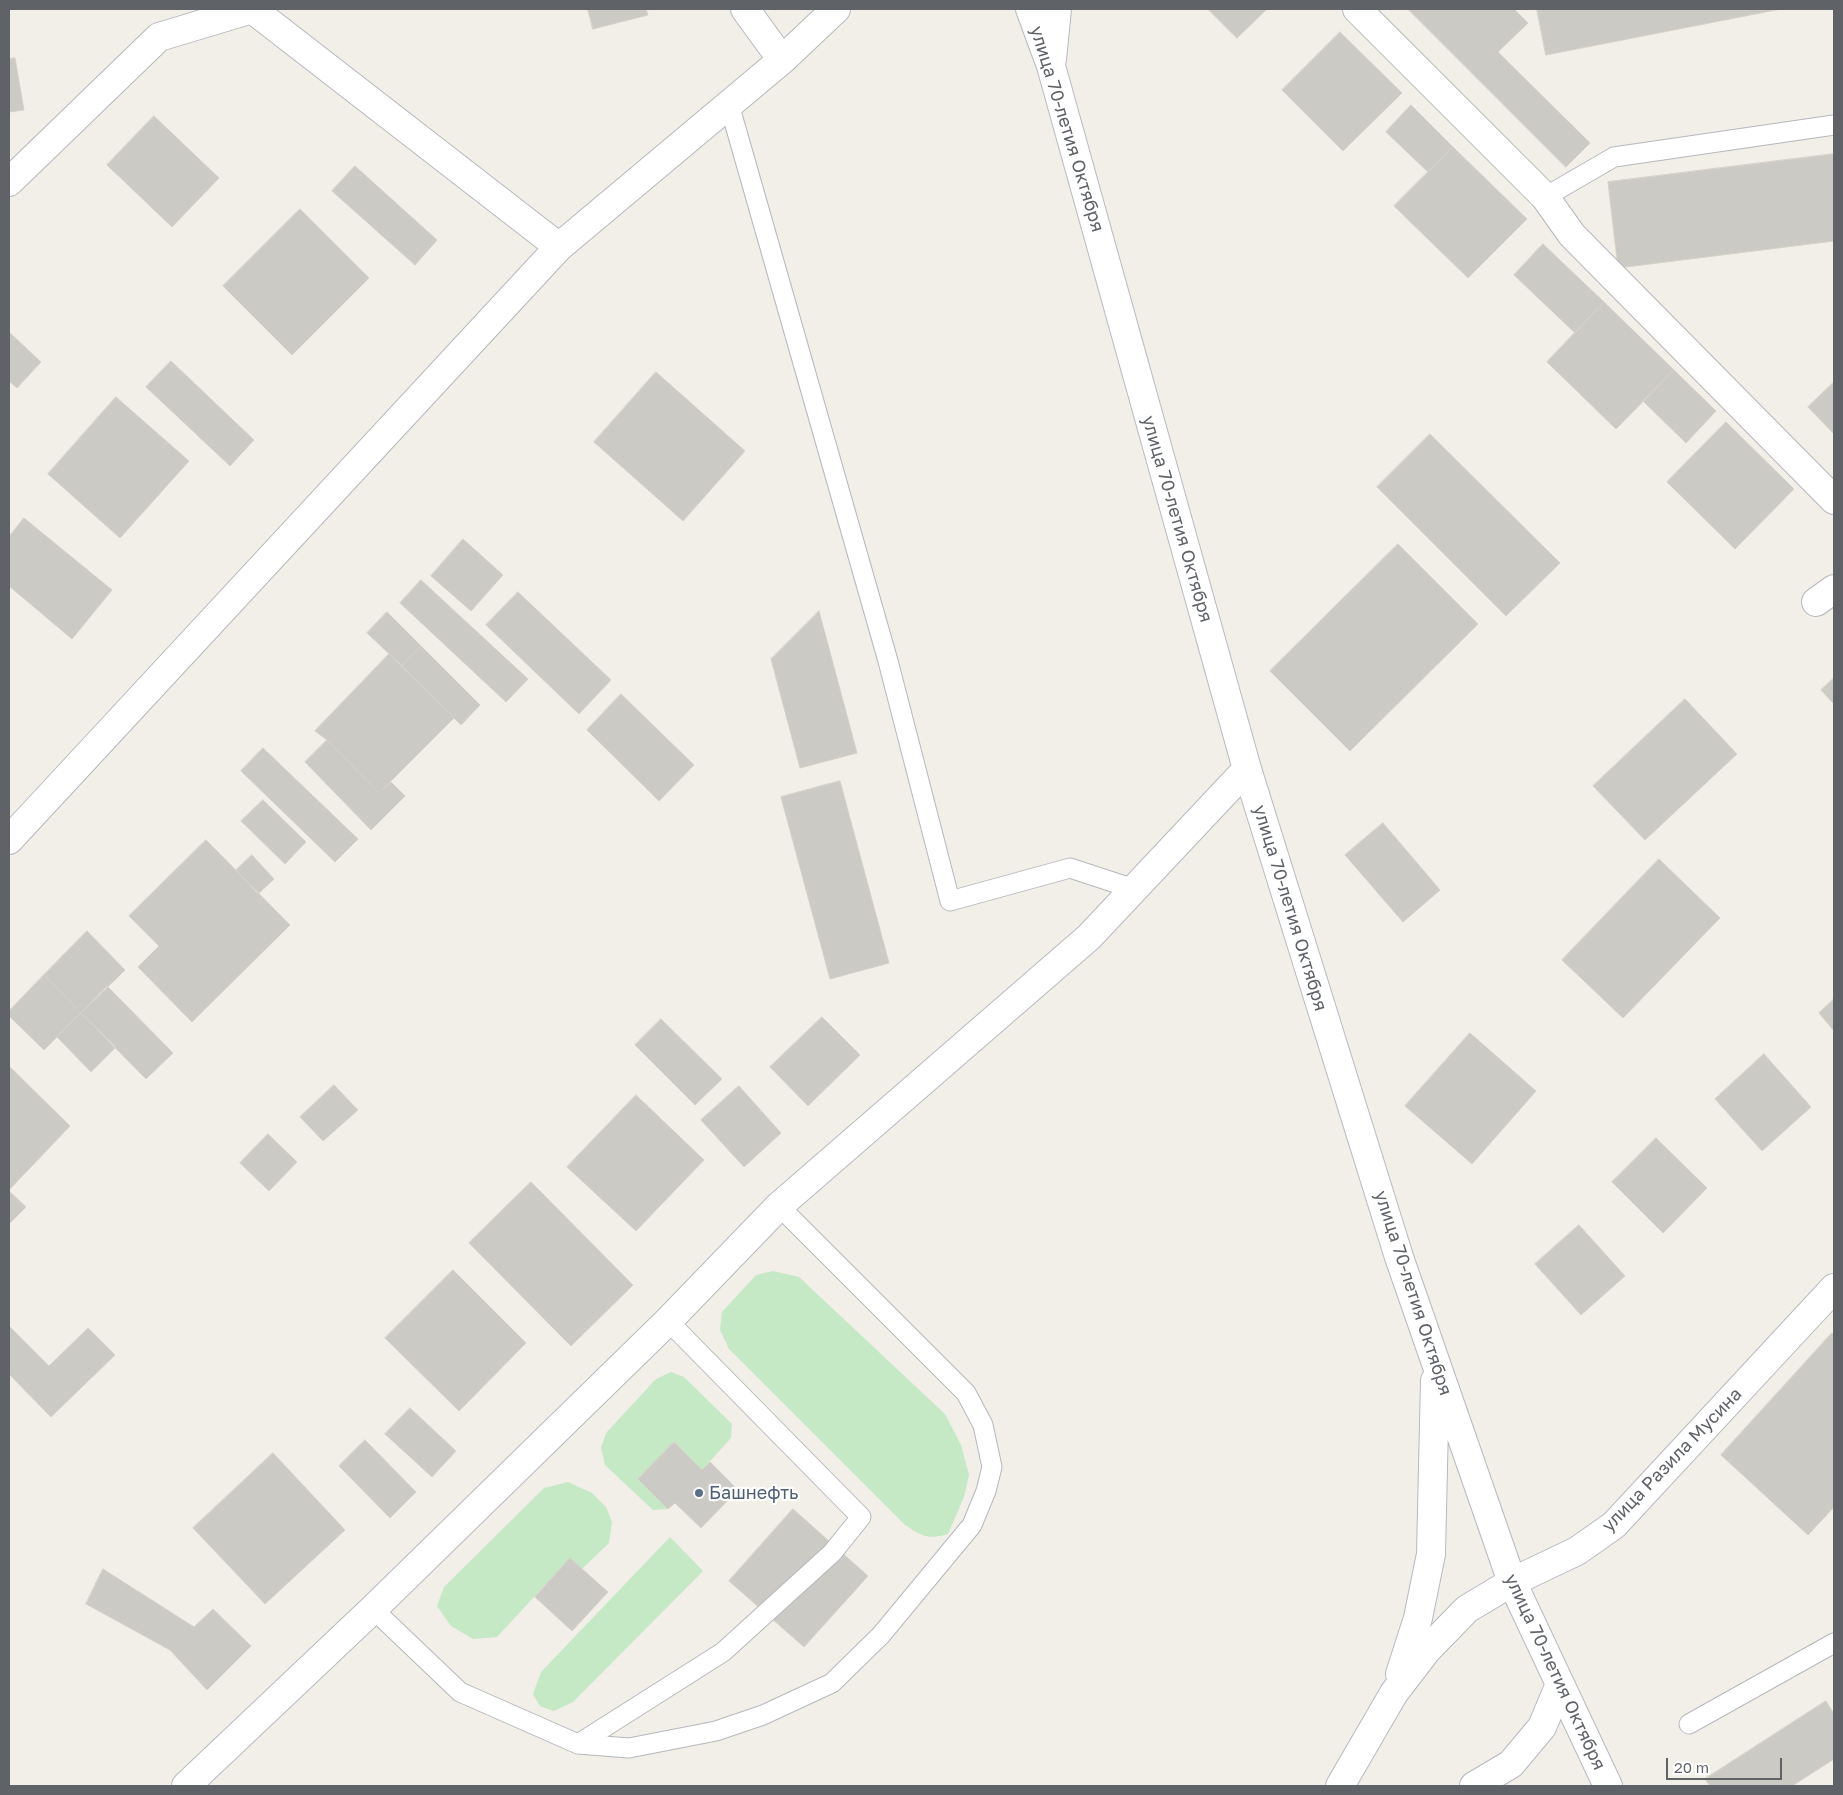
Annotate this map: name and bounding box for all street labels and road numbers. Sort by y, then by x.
street label: улица 70-летия Октября [1025,24,1109,234]
street label: улица 70-летия Октября [1137,413,1217,625]
street label: улица 70-летия Октября [1248,803,1332,1013]
street label: улица 70-летия Октября [1370,1188,1456,1398]
street label: улица Разила Мусина [1598,1383,1746,1537]
street label: улица 70-летия Октября [1500,1570,1610,1774]

